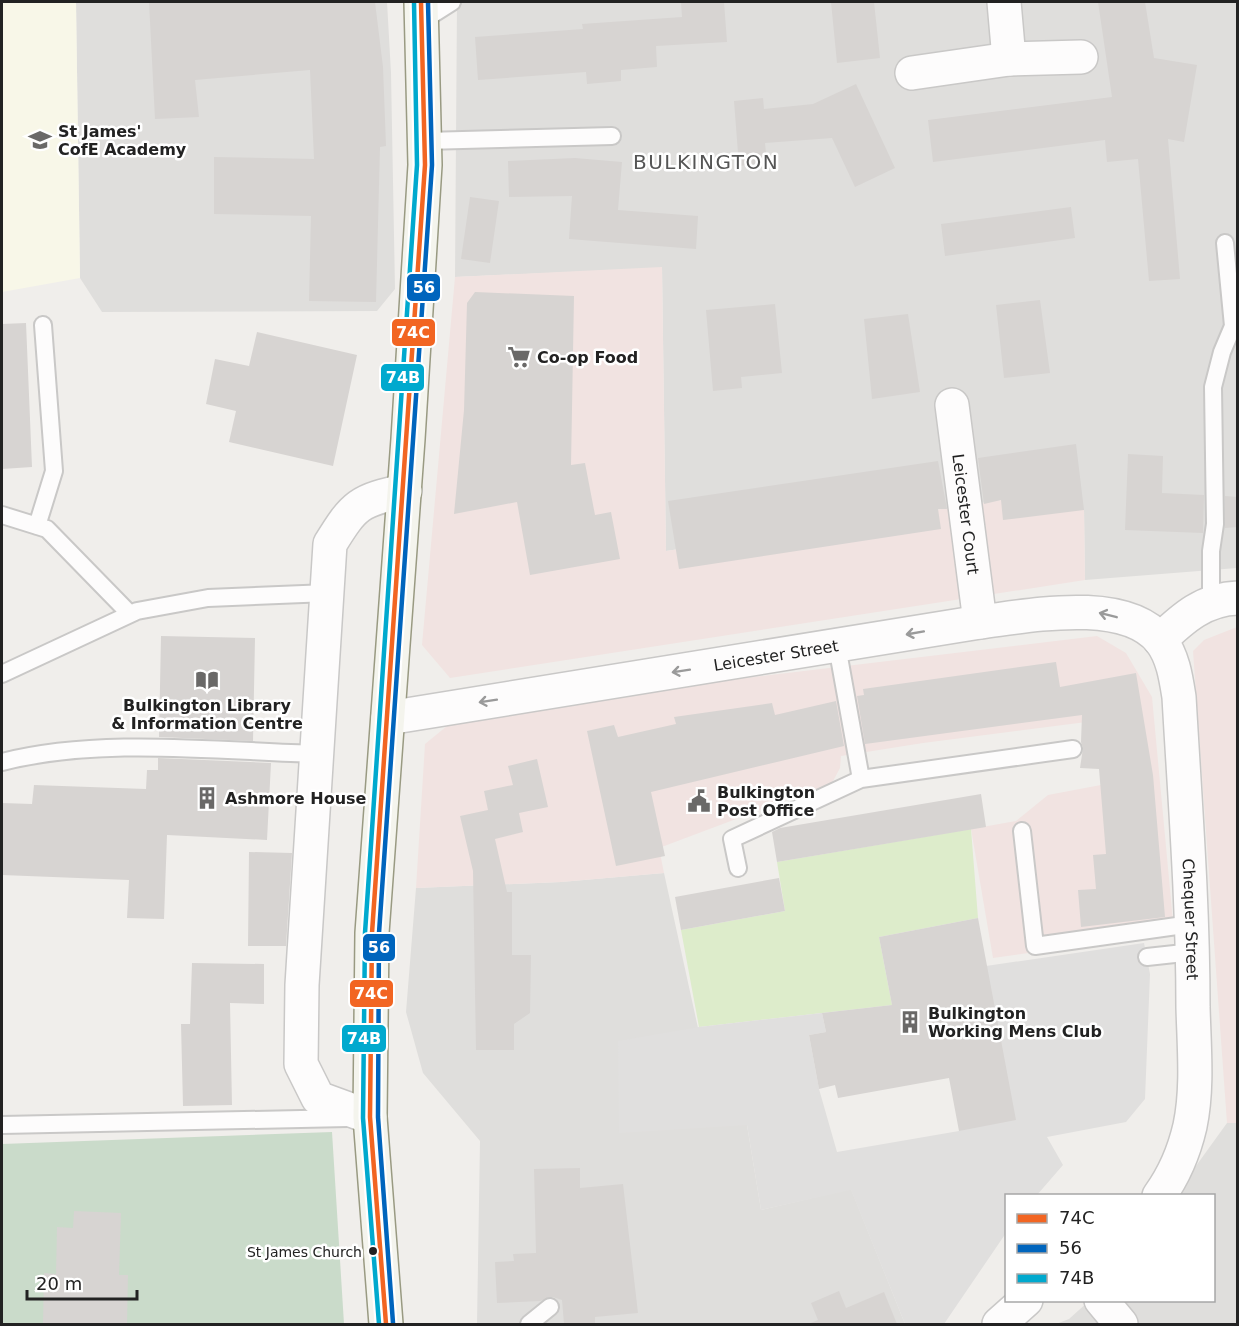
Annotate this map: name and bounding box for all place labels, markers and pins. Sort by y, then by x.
place label: St James' CofE Academy [58,122,187,159]
school or university icon: St James' CofE Academy [27,127,53,153]
supermarket icon: Co-op Food [506,344,532,370]
place label: Co-op Food [537,348,638,367]
library icon: Bulkington Library & Information Centre [194,667,220,693]
place label: Bulkington Library & Information Centre [111,696,303,733]
place label: Bulkington Post Office [717,783,815,820]
building icon: Ashmore House [194,785,220,811]
public building icon: Bulkington Post Office [686,788,712,814]
place label: Ashmore House [225,789,367,808]
place label: Bulkington Working Mens Club [928,1004,1102,1041]
building icon: Bulkington Working Mens Club [897,1009,923,1035]
place label: St James Church [247,1244,362,1260]
marker: St James Church [367,1245,379,1257]

